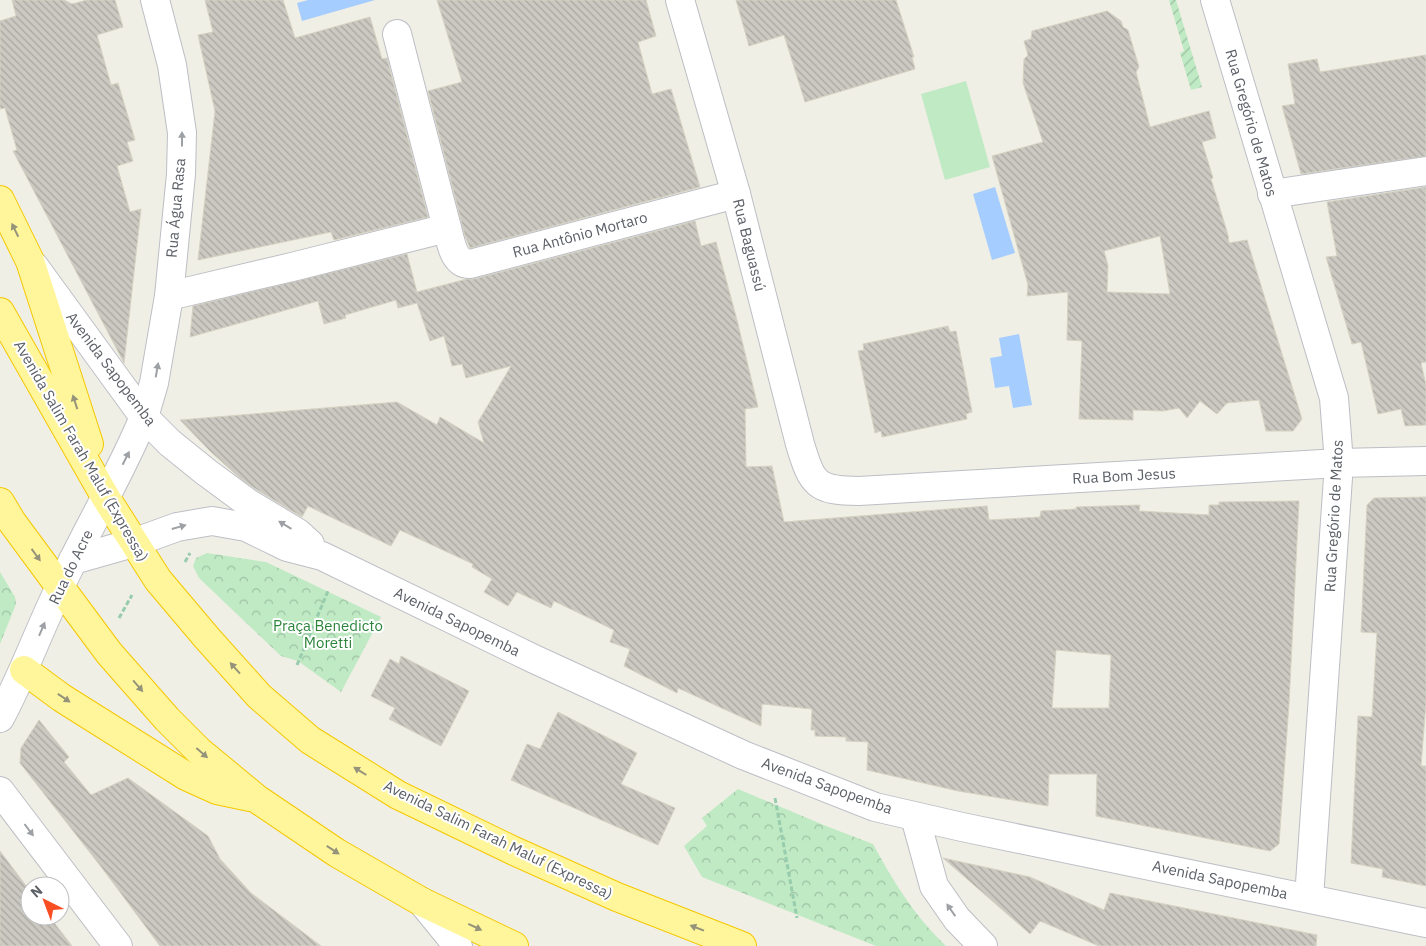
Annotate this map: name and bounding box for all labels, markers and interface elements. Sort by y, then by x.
street label: Rua Gregório de Matos [1221,47,1282,199]
one-way arrow [178,131,186,147]
street label: Rua Água Rasa [162,157,189,259]
street label: Rua Baguassú [729,197,770,293]
street label: Rua Antônio Mortaro [510,207,649,262]
one-way arrow [11,223,19,238]
street label: Avenida Sapopemba [62,308,160,429]
street label: Avenida Salim Farah Maluf (Expressa) [10,337,153,565]
one-way arrow [153,361,161,377]
one-way arrow [71,394,78,409]
street label: Rua Gregório de Matos [1320,439,1347,593]
one-way arrow [122,451,130,465]
street label: Rua Bom Jesus [1072,463,1176,488]
one-way arrow [278,520,291,529]
one-way arrow [172,523,187,531]
street label: Rua do Acre [44,526,97,607]
one-way arrow [31,548,41,562]
street label: Avenida Sapopemba [391,583,523,660]
park label: Praça Benedicto Moretti [273,616,383,652]
one-way arrow [38,621,46,636]
one-way arrow [229,663,241,675]
one-way arrow [133,679,144,692]
one-way arrow [57,694,71,703]
one-way arrow [196,747,208,759]
street label: Avenida Sapopemba [759,753,895,818]
one-way arrow [353,766,366,776]
street label: Avenida Salim Farah Maluf (Expressa) [381,776,616,903]
one-way arrow [24,823,35,836]
one-way arrow [326,845,339,855]
street label: Avenida Sapopemba [1151,856,1290,903]
north arrow [20,876,70,926]
text: N [27,881,46,901]
one-way arrow [946,903,956,917]
one-way arrow [468,924,482,932]
one-way arrow [689,924,704,931]

